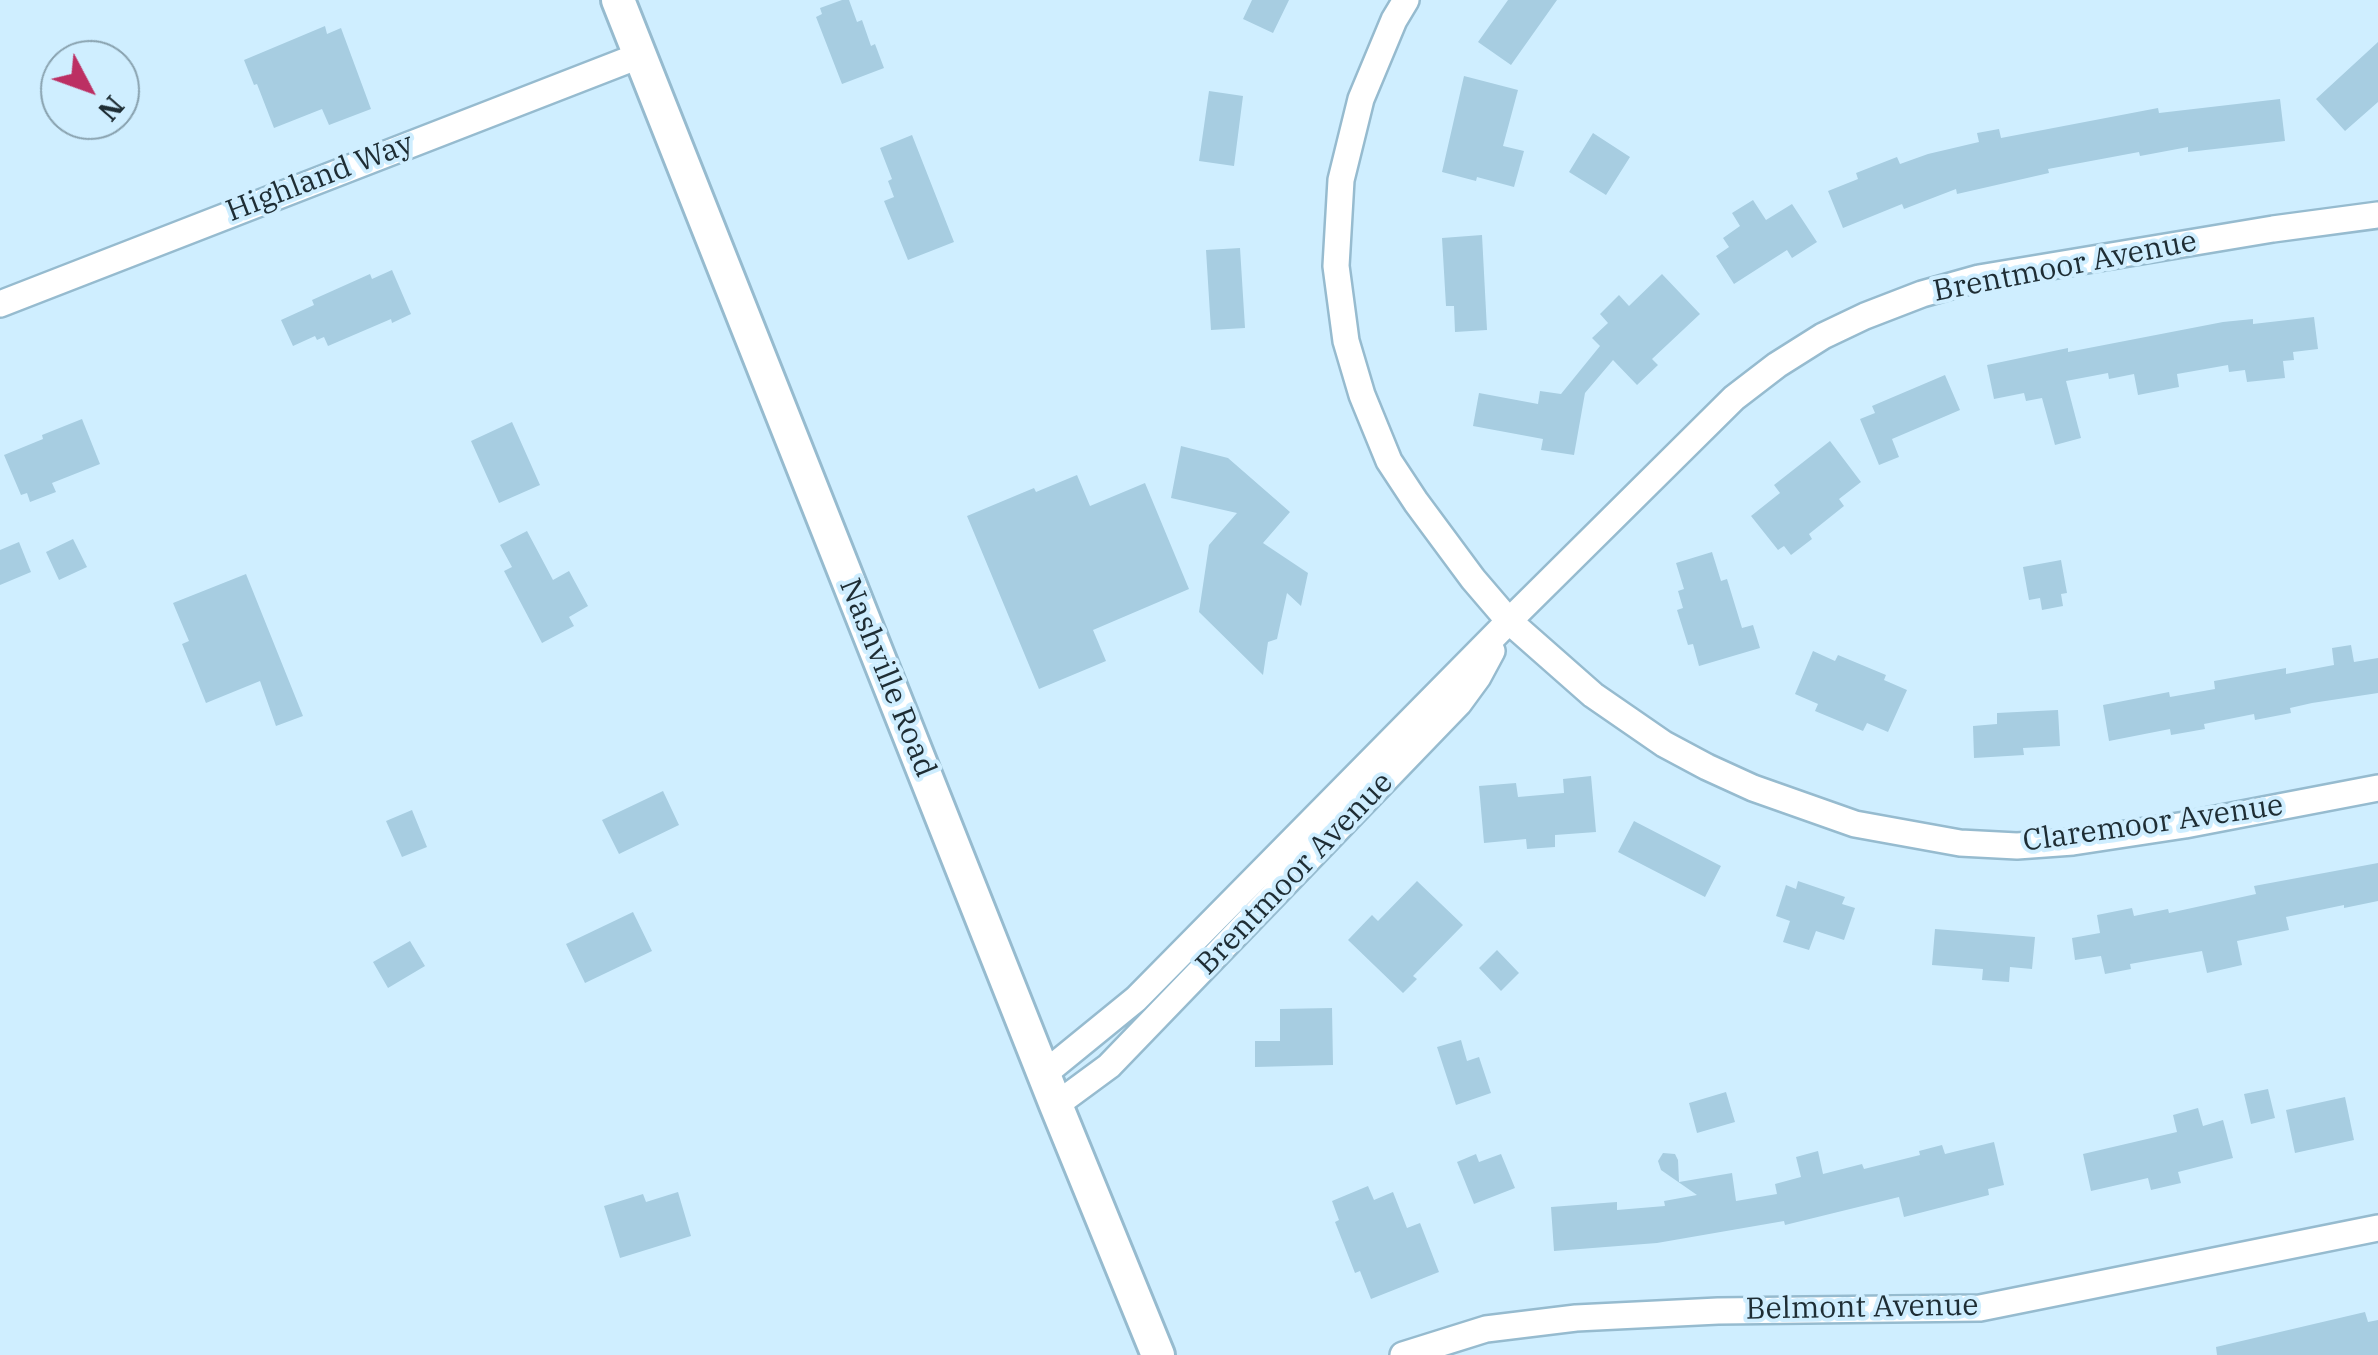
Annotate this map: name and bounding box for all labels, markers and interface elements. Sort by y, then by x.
north arrow [40,40,140,140]
text: N [90,88,133,129]
street label: Highland Way [222,126,418,230]
street label: Brentmoor Avenue [1930,224,2200,310]
street label: Nashville Road [831,574,943,782]
street label: Brentmoor Avenue [1189,765,1401,983]
street label: Claremoor Avenue [2020,788,2286,860]
street label: Belmont Avenue [1745,1288,1979,1328]

